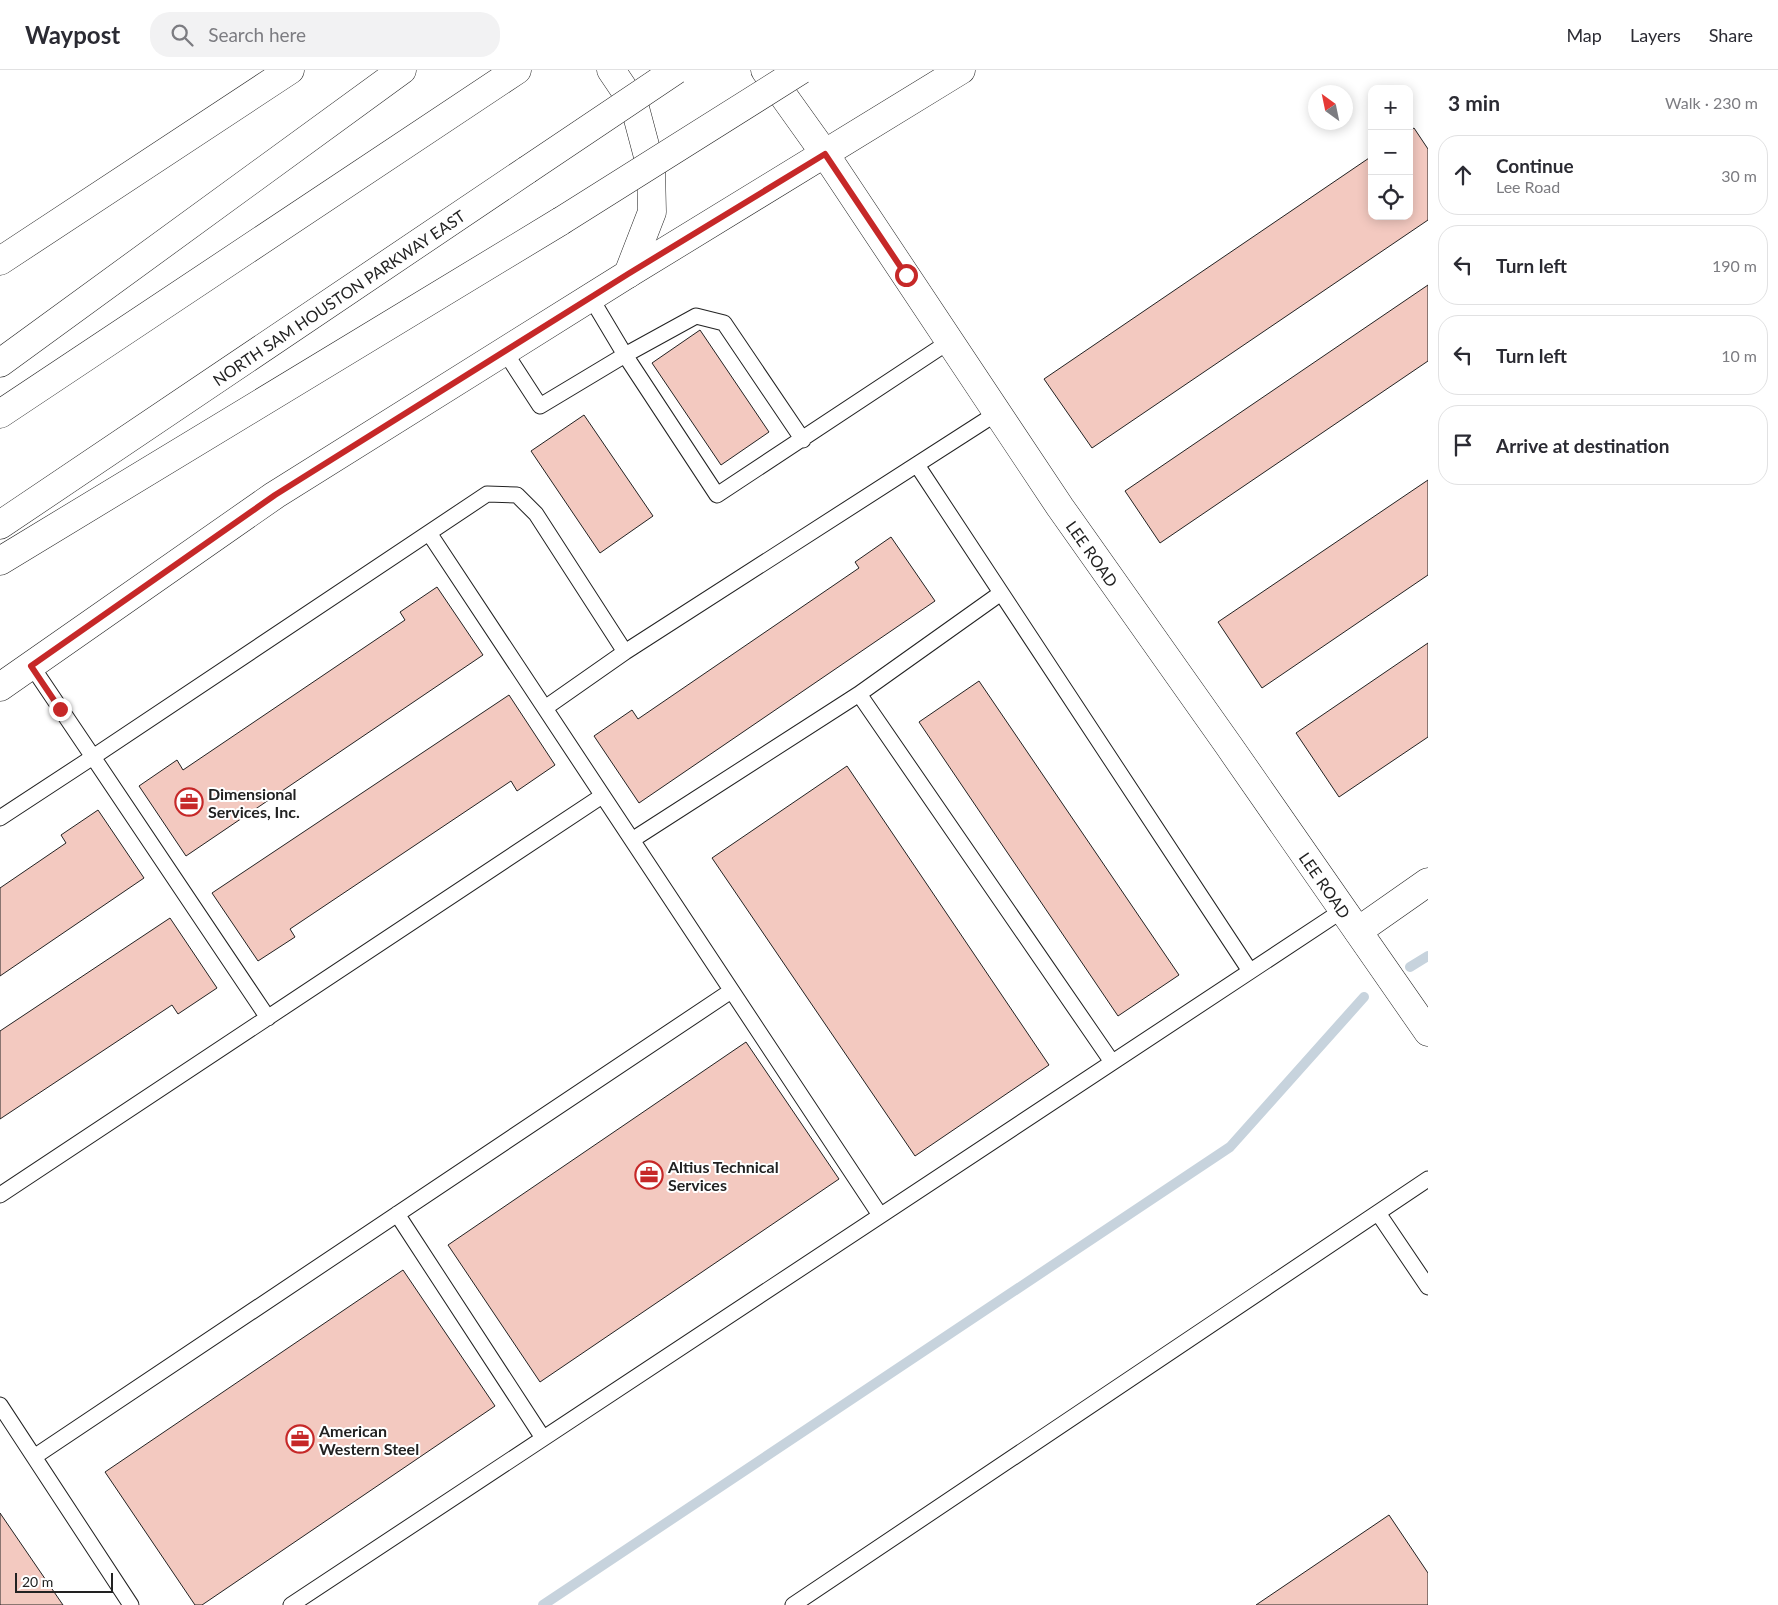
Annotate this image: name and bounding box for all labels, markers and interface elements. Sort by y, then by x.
search box [150,12,500,57]
text: Waypost [25,20,120,49]
icon: search [168,21,196,49]
text: Search here [208,23,306,46]
text: Map [1566,24,1602,46]
text: Layers [1630,24,1681,46]
text: Share [1709,24,1753,46]
north arrow [1308,85,1353,130]
map controls [1368,85,1413,220]
button: + [1368,85,1413,130]
text: 3 min [1448,90,1500,115]
text: Walk · 230 m [1665,93,1758,112]
button: − [1368,130,1413,175]
text: Continue [1496,154,1574,177]
icon: ahead [1449,161,1477,189]
text: 30 m [1721,166,1757,185]
button: locate [1368,175,1413,220]
text: Lee Road [1496,177,1560,196]
street label: NORTH SAM HOUSTON PARKWAY EAST [209,205,469,389]
icon: left [1449,251,1477,279]
text: Turn left [1496,254,1567,277]
text: 190 m [1712,256,1757,275]
route start [895,264,918,287]
icon: left [1449,341,1477,369]
text: Turn left [1496,344,1567,367]
text: 10 m [1721,346,1757,365]
icon: arrive [1449,431,1477,459]
text: Arrive at destination [1496,434,1669,457]
street label: LEE ROAD [1063,517,1123,590]
route end [49,698,72,721]
place label: Dimensional Services, Inc. [208,784,300,821]
office icon: Dimensional Services, Inc. [174,787,204,817]
street label: LEE ROAD [1296,848,1355,921]
place label: Altius Technical Services [667,1157,779,1194]
office icon: Altius Technical Services [634,1160,664,1190]
place label: American Western Steel [318,1421,419,1458]
office icon: American Western Steel [285,1424,315,1454]
scale bar [15,1570,112,1593]
text: 20 m [22,1573,53,1590]

